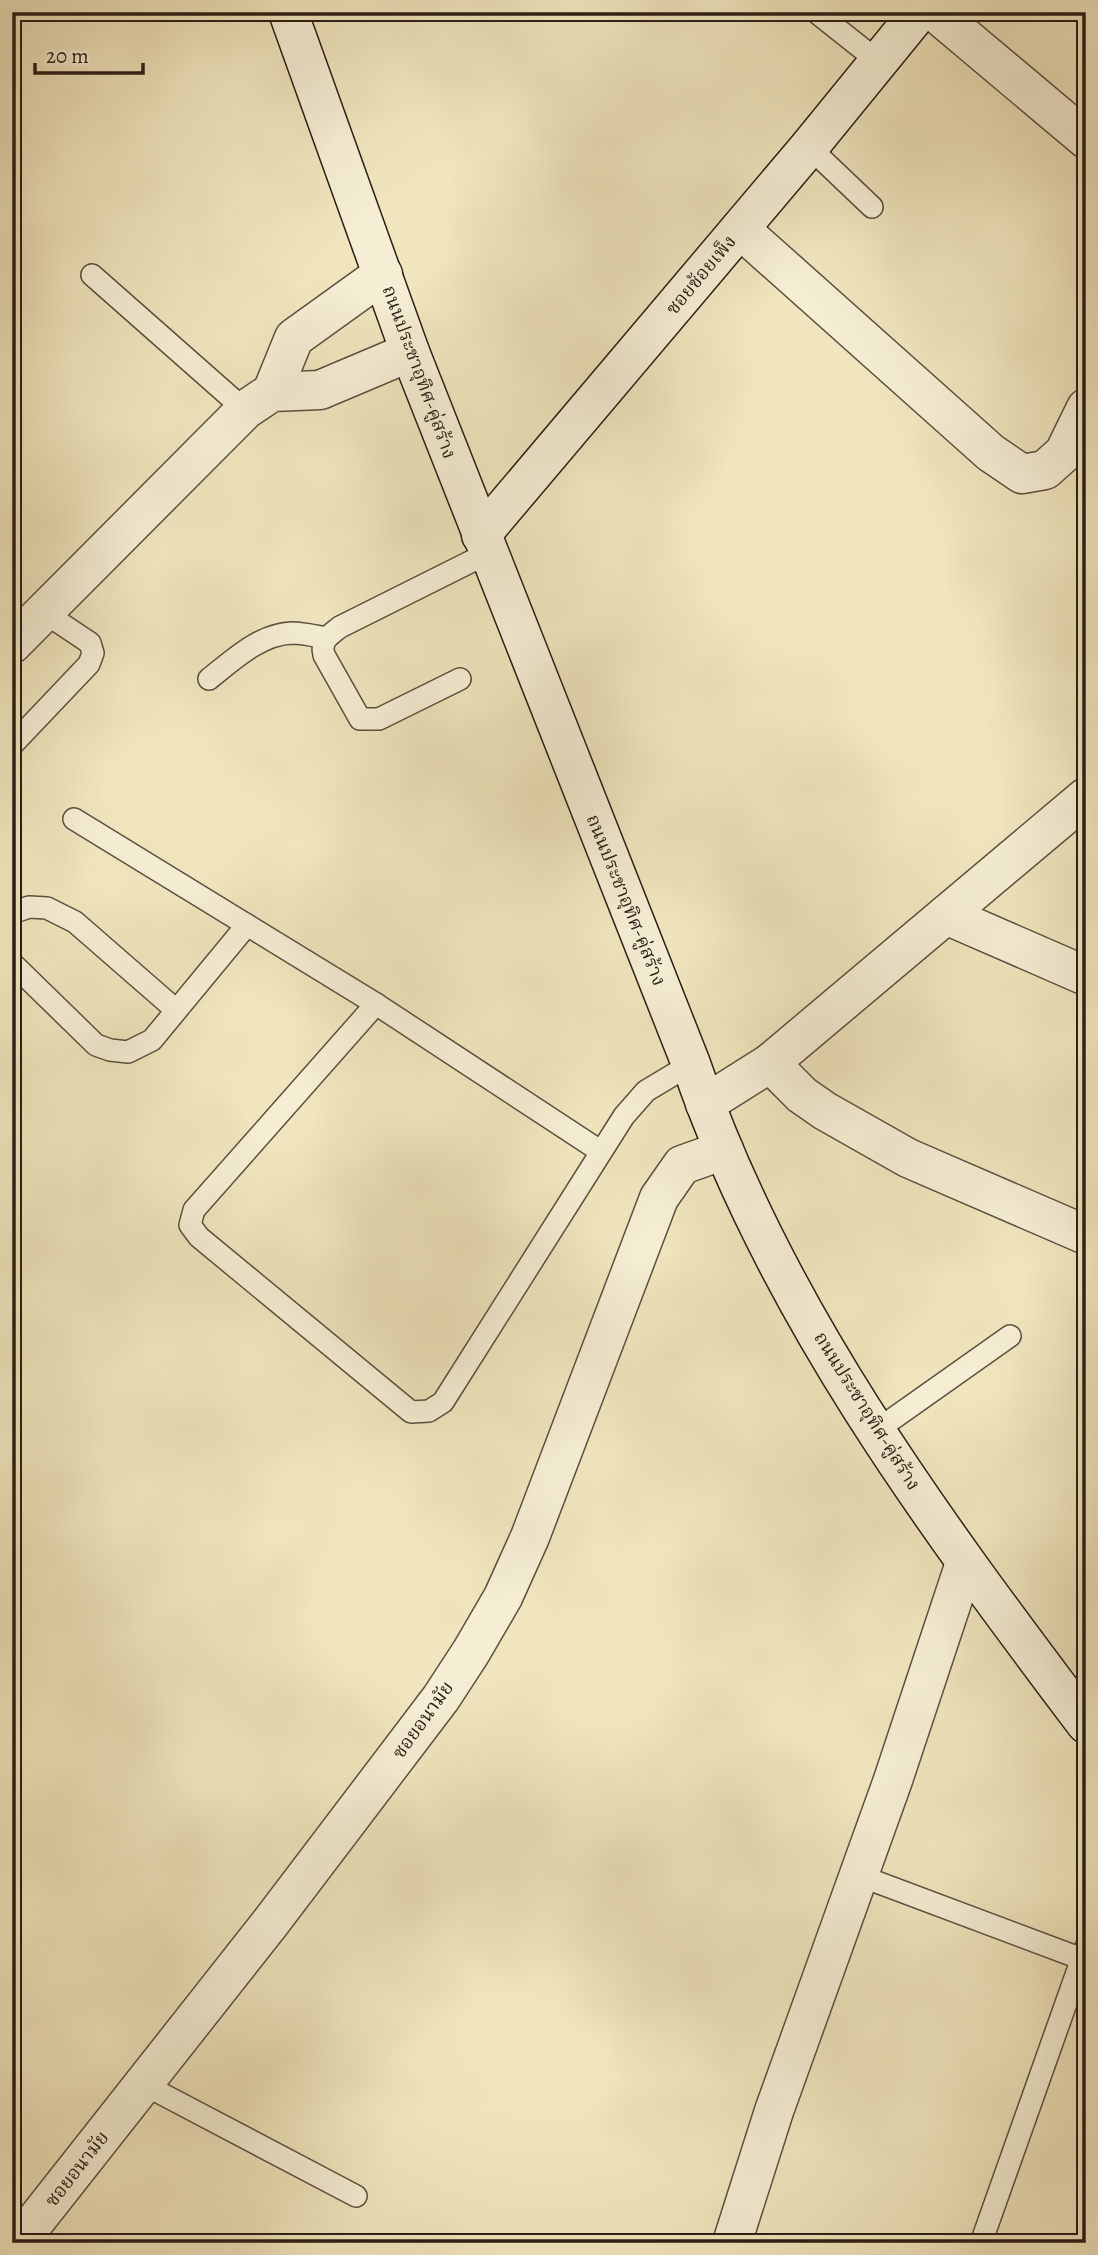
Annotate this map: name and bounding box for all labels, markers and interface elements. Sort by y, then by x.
scale bar [35,32,144,76]
text: 20 m [46,42,89,70]
street label: ซอยช้อยเพ็ง [660,229,742,321]
street label: ถนนประชาอุทิศ-คู่สร้าง [376,282,462,462]
street label: ถนนประชาอุทิศ-คู่สร้าง [580,810,672,990]
street label: ถนนประชาอุทิศ-คู่สร้าง [808,1327,926,1495]
street label: ซอยอนามัย [386,1676,460,1764]
street label: ซอยอนามัย [39,2126,115,2212]

